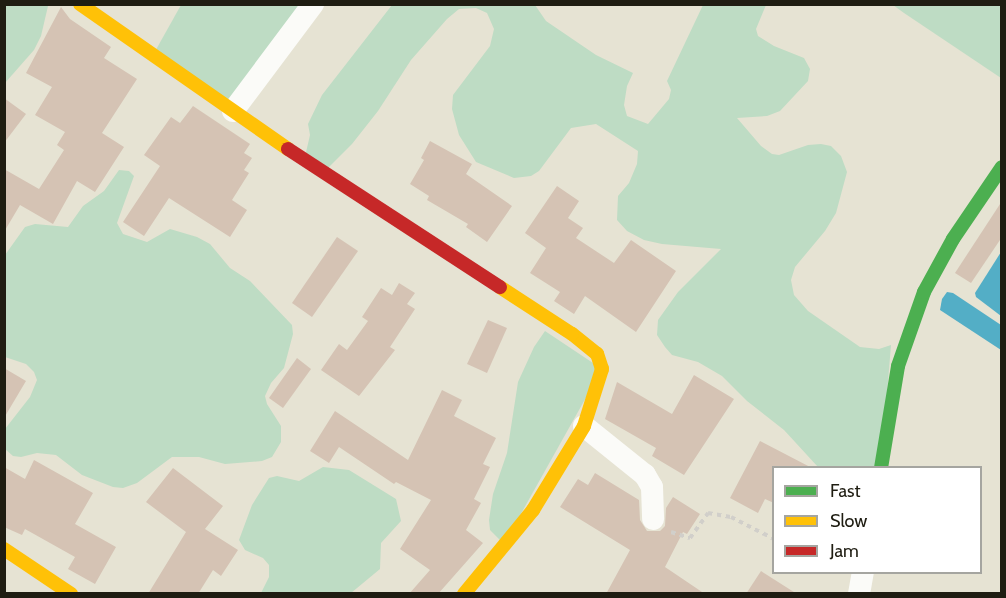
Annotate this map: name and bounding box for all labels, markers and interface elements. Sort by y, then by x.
legend [772,466,982,574]
text: Fast [830,480,861,502]
text: Slow [830,510,867,532]
text: Jam [830,540,859,562]

